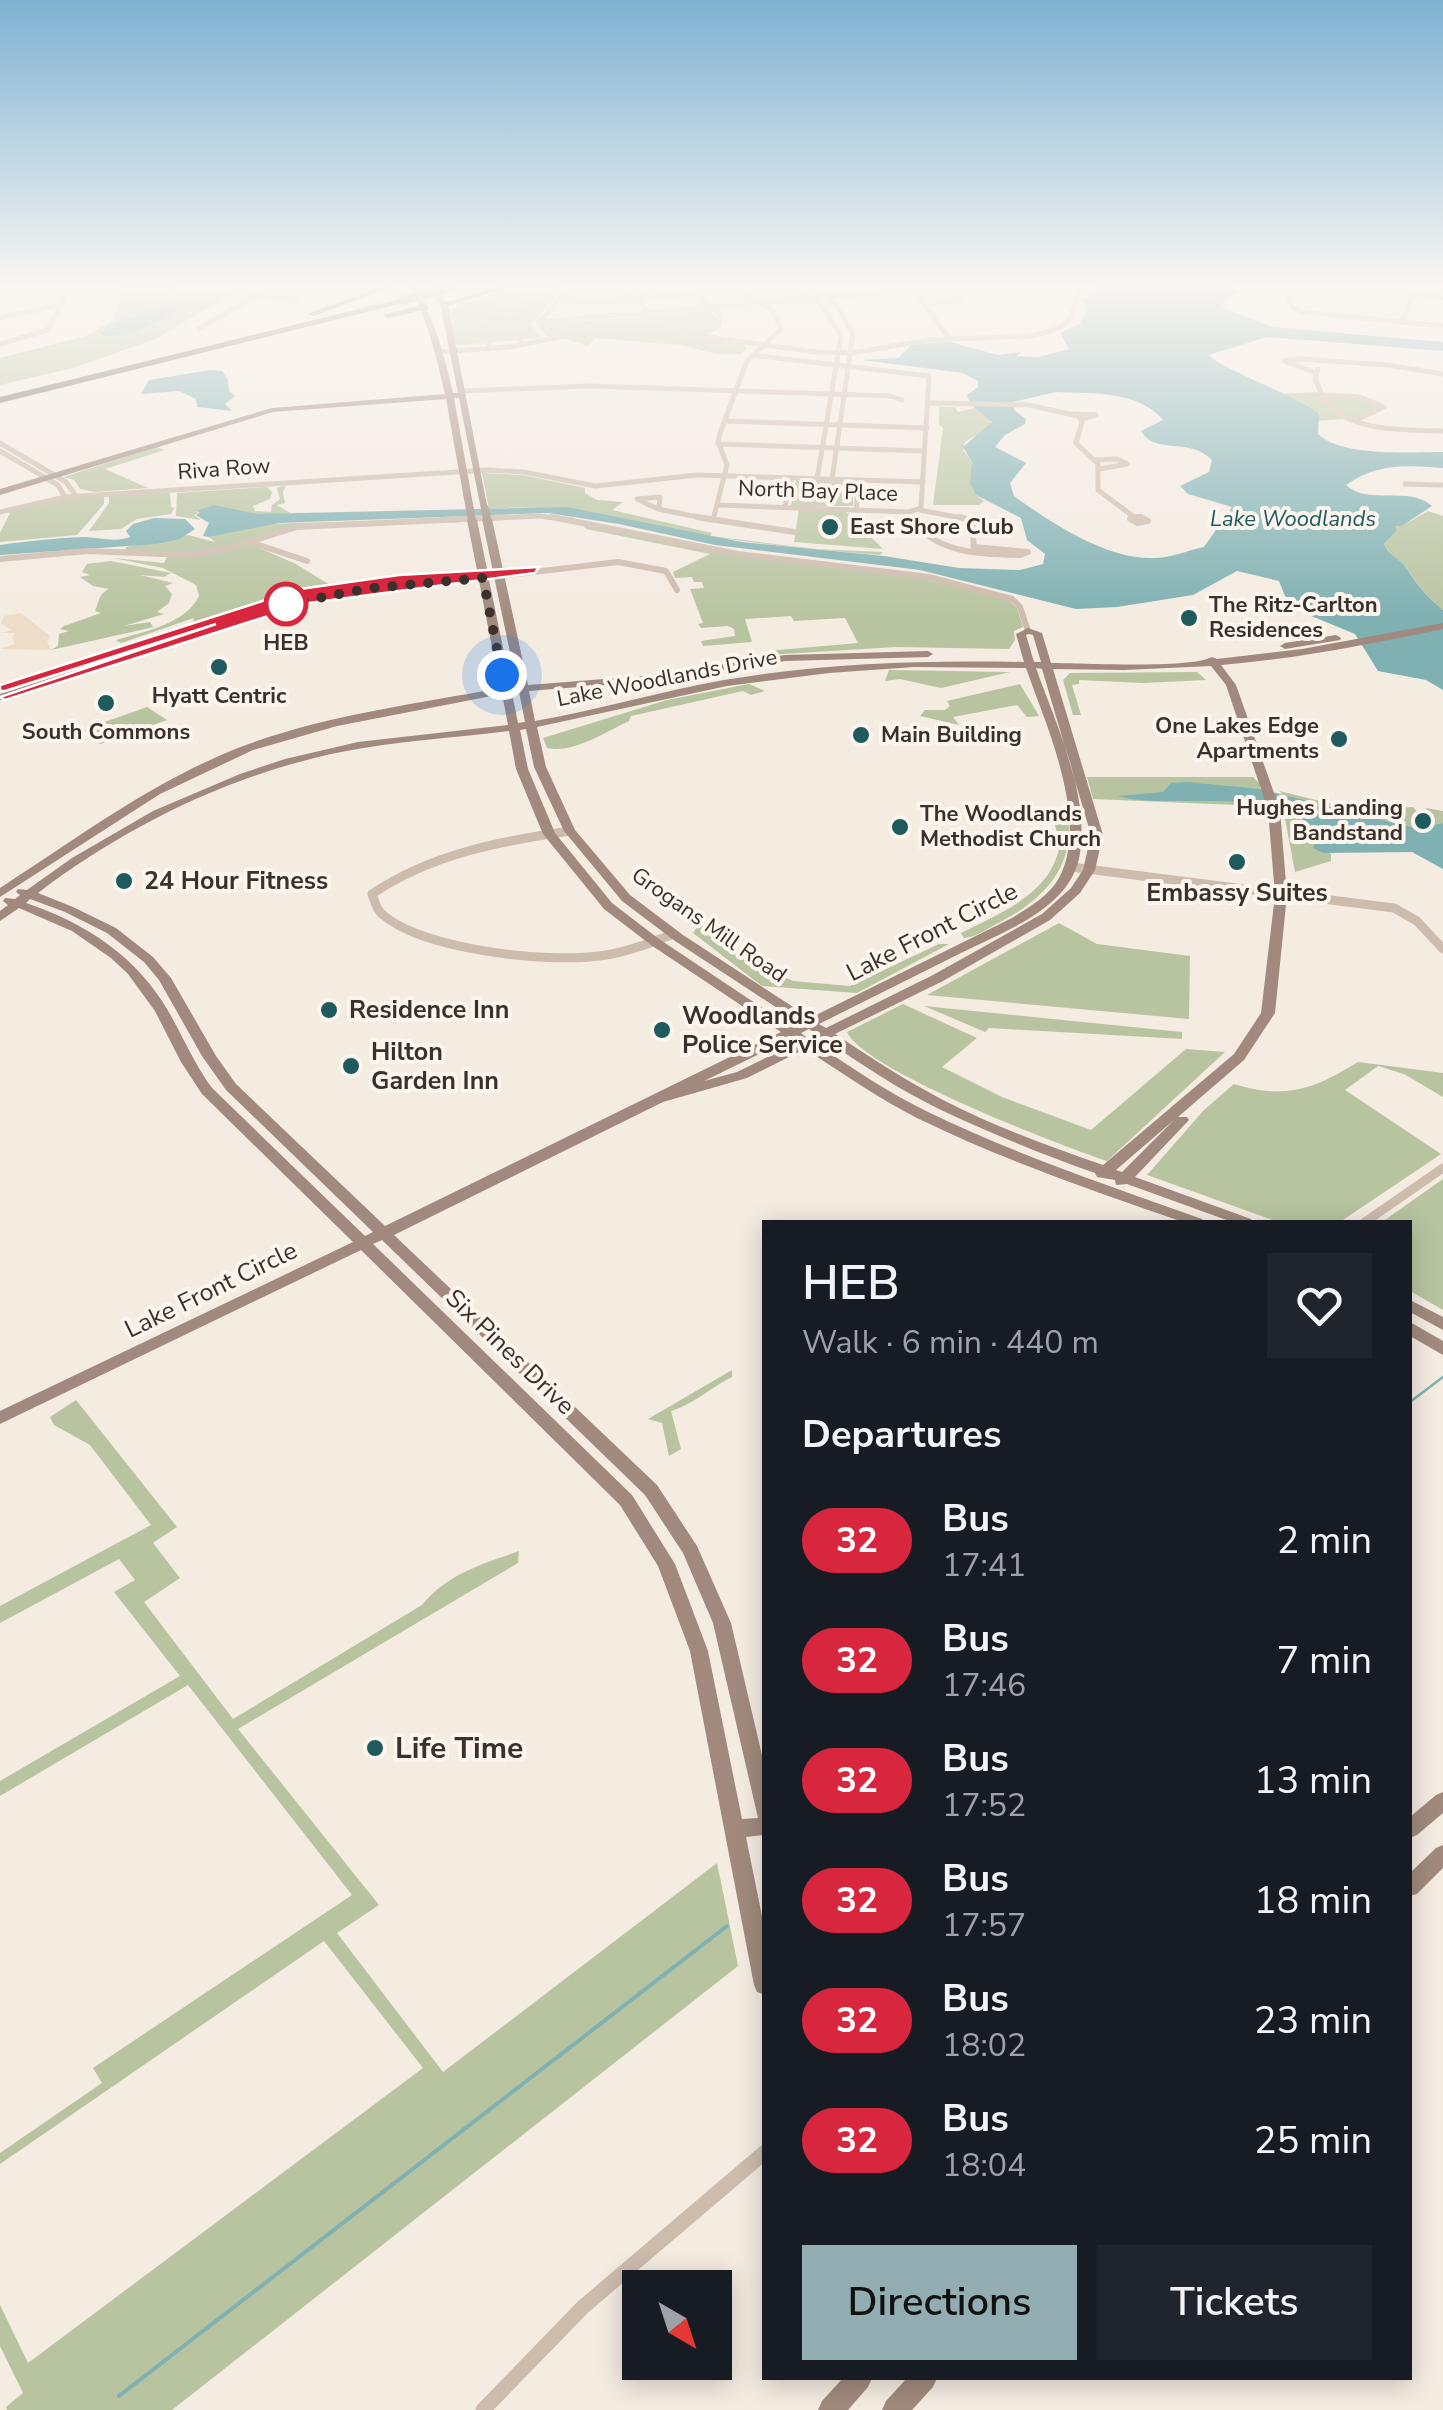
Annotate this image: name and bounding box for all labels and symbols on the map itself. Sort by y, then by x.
street label: Riva Row [176,451,272,487]
street label: North Bay Place [738,473,898,509]
water label: Lake Woodlands [1210,504,1376,534]
place label: East Shore Club [850,512,1014,542]
marker: East Shore Club [819,516,841,538]
marker: HEB [265,583,307,625]
place label: The Ritz-Carlton Residences [1209,590,1378,645]
marker: The Ritz-Carlton Residences [1178,607,1200,629]
place label: HEB [263,628,309,658]
street label: Lake Woodlands Drive [554,642,780,714]
your location [477,650,527,700]
marker: Hyatt Centric [208,656,230,678]
place label: Hyatt Centric [152,681,287,711]
marker: South Commons [95,692,117,714]
place label: One Lakes Edge Apartments [1155,711,1319,766]
place label: South Commons [22,717,190,747]
place label: Main Building [881,720,1022,750]
marker: Main Building [850,724,872,746]
marker: One Lakes Edge Apartments [1328,728,1350,750]
place label: Hughes Landing Bandstand [1236,793,1403,848]
place label: The Woodlands Methodist Church [920,799,1101,854]
marker: Hughes Landing Bandstand [1412,810,1434,832]
marker: The Woodlands Methodist Church [889,816,911,838]
marker: Embassy Suites [1226,851,1248,873]
street label: Grogans Mill Road [625,860,793,990]
place label: 24 Hour Fitness [144,864,328,898]
marker: 24 Hour Fitness [113,870,135,892]
street label: Lake Front Circle [841,874,1023,990]
place label: Embassy Suites [1146,876,1328,910]
place label: Residence Inn [349,993,509,1027]
marker: Residence Inn [318,999,340,1021]
place label: Woodlands Police Service [682,999,843,1062]
marker: Woodlands Police Service [651,1019,673,1041]
place label: Hilton Garden Inn [371,1035,499,1098]
marker: Hilton Garden Inn [340,1055,362,1077]
street label: Lake Front Circle [119,1234,303,1346]
street label: Six Pines Drive [438,1282,582,1422]
place label: Life Time [395,1728,523,1769]
marker: Life Time [364,1737,386,1759]
north arrow [622,2270,732,2380]

